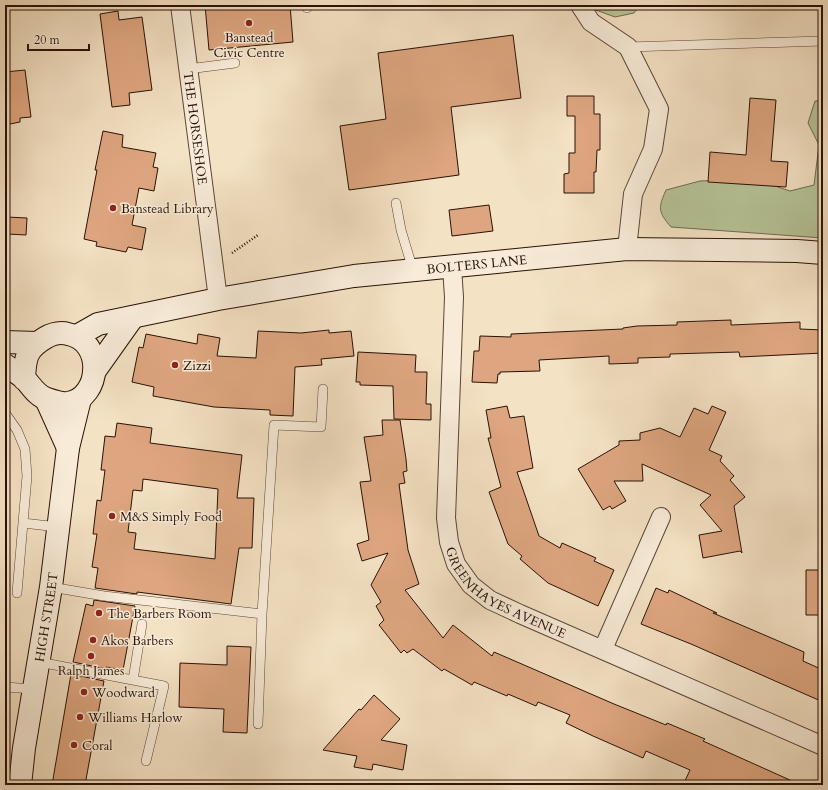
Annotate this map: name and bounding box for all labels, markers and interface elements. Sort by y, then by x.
marker: Banstead Civic Centre [244,18,254,28]
scale bar [28,26,89,52]
place label: Banstead Civic Centre [213,29,285,62]
text: 20 m [34,32,61,48]
street label: THE HORSESHOE [179,70,211,186]
place label: Banstead Library [121,200,214,218]
marker: Banstead Library [108,203,118,213]
street label: BOLTERS LANE [426,251,528,279]
place label: Zizzi [183,357,212,375]
marker: Zizzi [170,360,180,370]
place label: M&S Simply Food [120,508,222,526]
marker: M&S Simply Food [107,511,117,521]
street label: GREENHAYES AVENUE [441,544,569,643]
street label: HIGH STREET [31,571,63,663]
place label: The Barbers Room [107,605,212,623]
marker: The Barbers Room [94,608,104,618]
place label: Akos Barbers [101,632,173,650]
marker: Akos Barbers [88,635,98,645]
marker: Ralph James [86,651,96,661]
place label: Ralph James [58,662,124,680]
place label: Woodward [91,684,155,702]
marker: Woodward [79,687,89,697]
place label: Williams Harlow [87,709,183,727]
marker: Williams Harlow [75,712,85,722]
place label: Coral [82,737,113,755]
marker: Coral [69,740,79,750]

